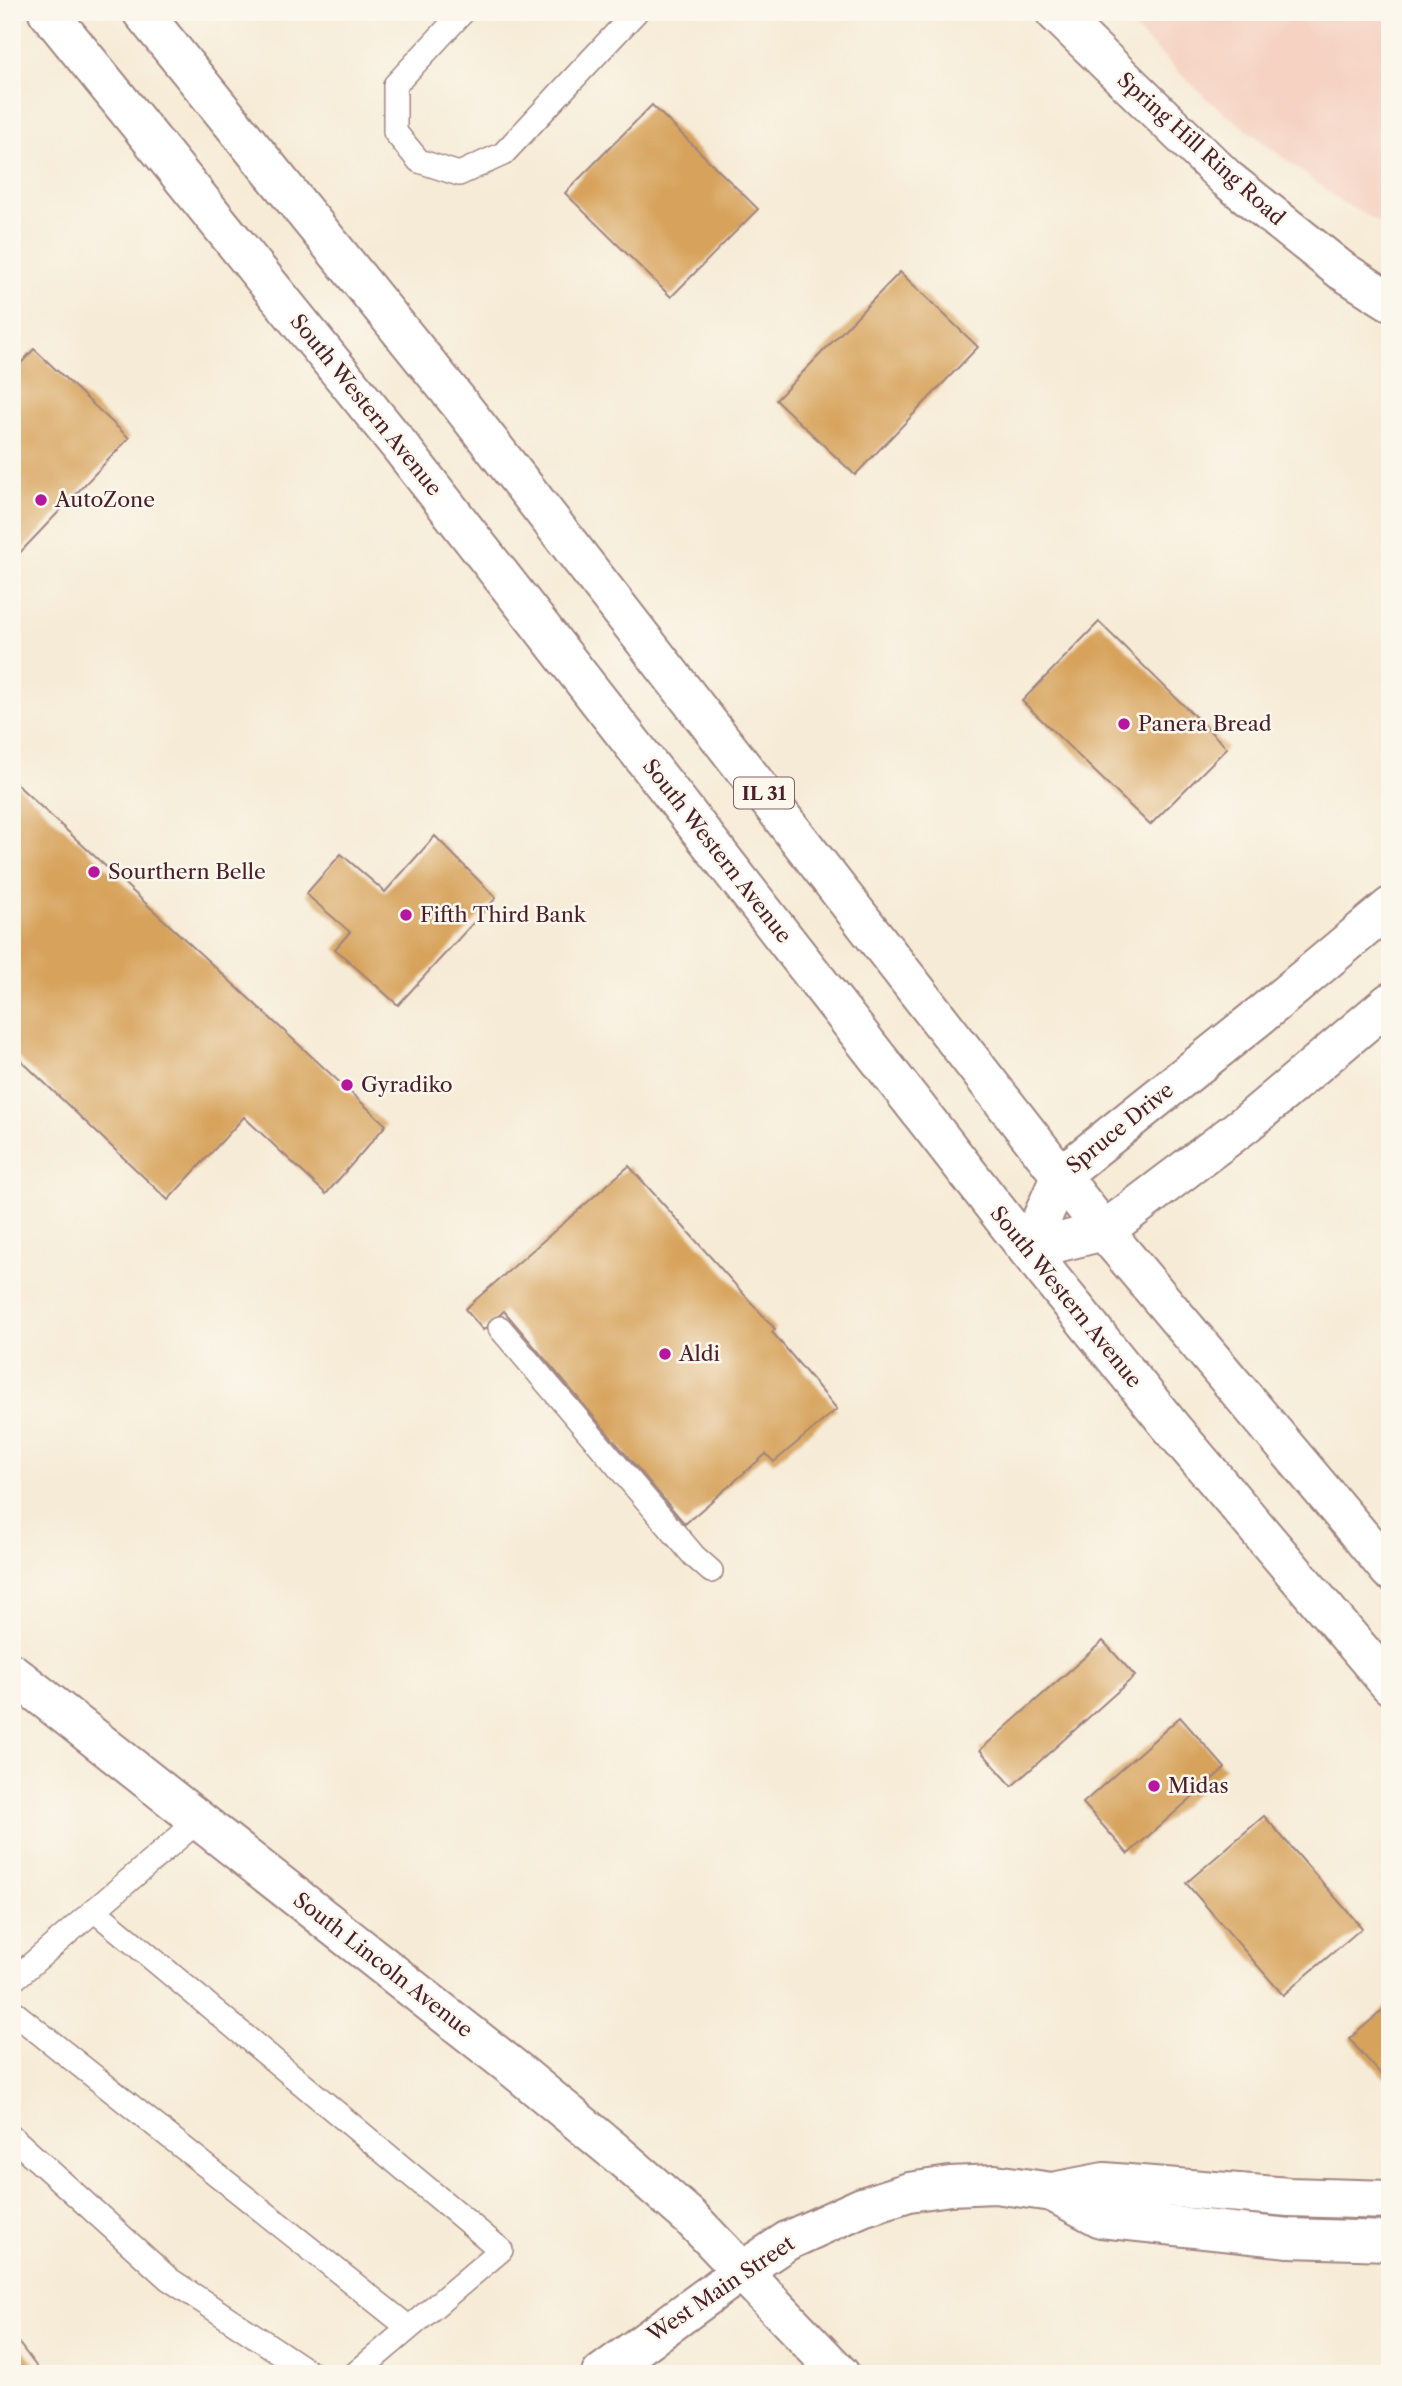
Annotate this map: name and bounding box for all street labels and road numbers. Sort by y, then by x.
street label: Spring Hill Ring Road [1113,67,1290,230]
street label: South Western Avenue [285,309,447,500]
street label: South Western Avenue [638,754,797,948]
road number: IL 31 [734,778,794,808]
street label: Spruce Drive [1061,1077,1178,1178]
street label: South Western Avenue [985,1201,1147,1392]
street label: South Lincoln Avenue [289,1887,478,2042]
street label: West Main Street [642,2230,799,2348]

